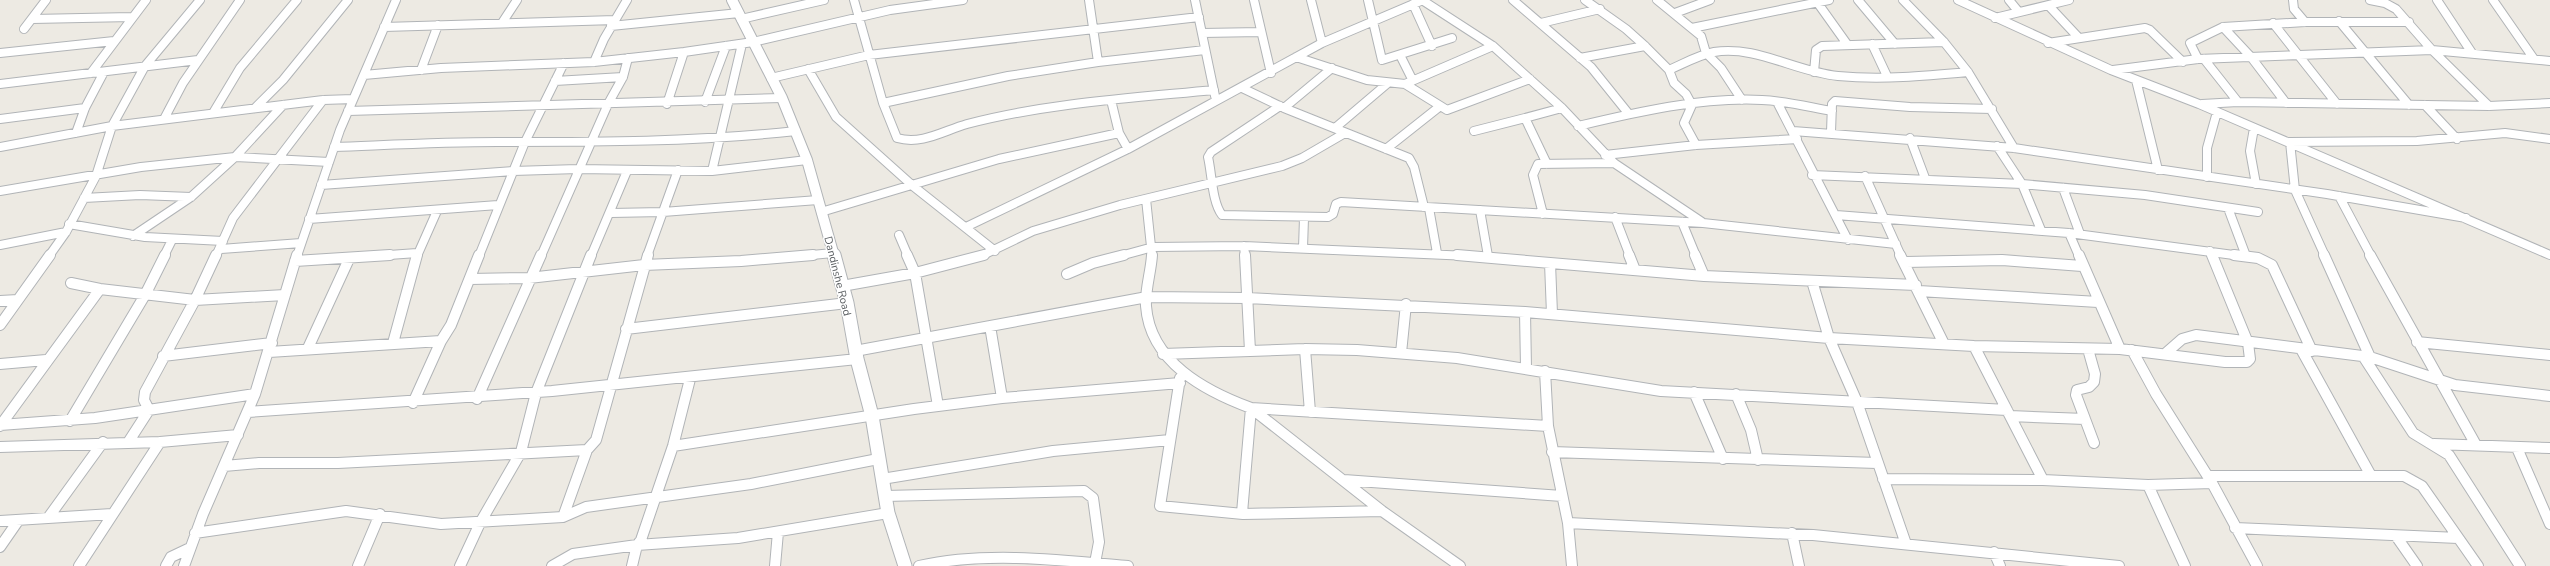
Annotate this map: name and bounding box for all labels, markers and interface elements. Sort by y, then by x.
street label: Dandinshe Road [820,235,855,317]

